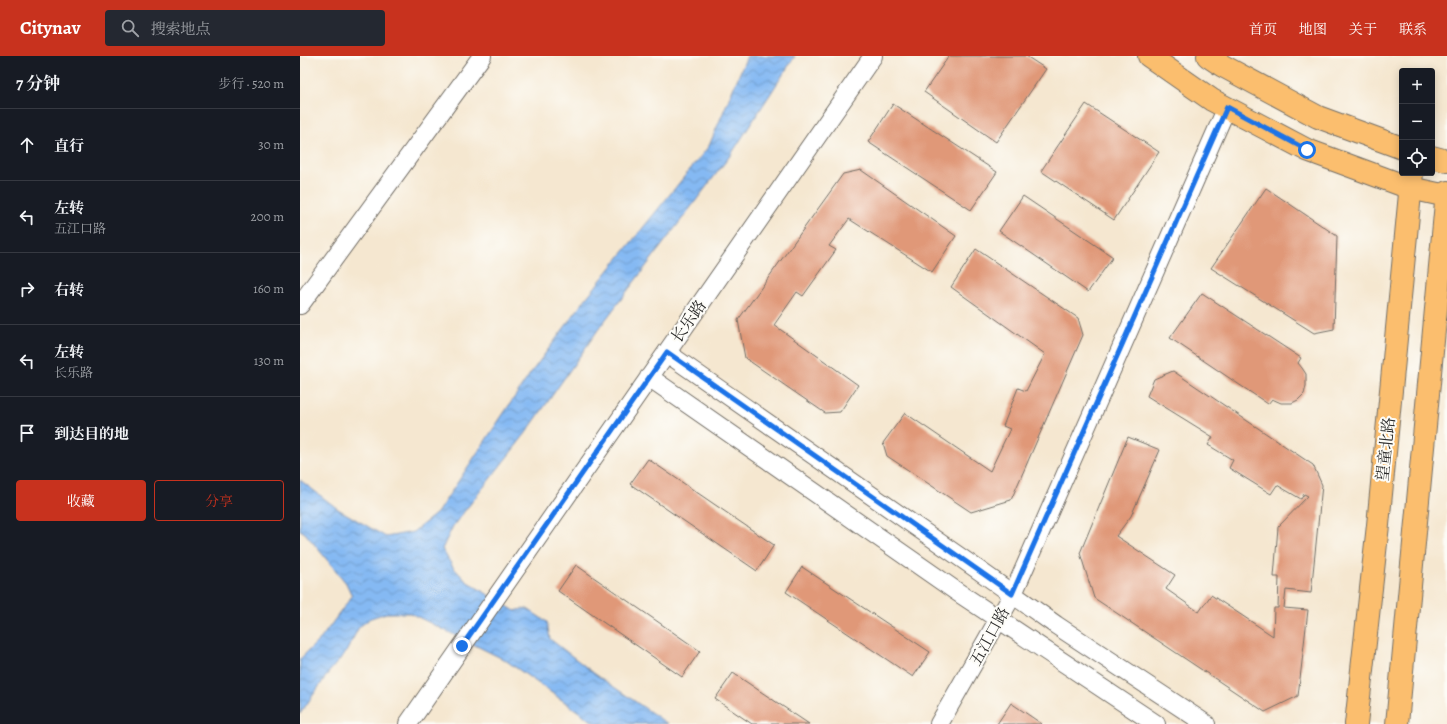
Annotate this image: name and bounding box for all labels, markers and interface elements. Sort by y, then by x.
search box [105,10,385,46]
text: Citynav [20,15,81,41]
icon: search [119,17,141,39]
text: 搜索地点 [151,19,211,39]
text: 首页 [1249,20,1277,39]
text: 地图 [1299,20,1327,39]
text: 关于 [1349,20,1377,39]
text: 联系 [1399,20,1427,39]
map controls [1399,68,1435,176]
button: + [1399,68,1435,104]
text: 7 分钟 [16,72,60,95]
text: 步行 · 520 m [218,75,284,92]
button: − [1399,104,1435,140]
icon: ahead [16,134,38,156]
text: 直行 [54,136,84,156]
text: 30 m [258,136,284,153]
button: locate [1399,140,1435,176]
route start [1298,141,1316,159]
text: 左转 [54,198,84,218]
icon: left [16,206,38,228]
text: 200 m [251,208,284,225]
text: 五江口路 [54,220,106,237]
icon: right [16,278,38,300]
text: 右转 [54,280,84,300]
text: 160 m [253,280,284,297]
street label: 长乐路 [666,296,712,348]
text: 左转 [54,342,84,362]
icon: left [16,350,38,372]
text: 130 m [254,352,284,369]
text: 长乐路 [54,364,93,381]
street label: 望童北路 [1372,416,1400,482]
icon: arrive [16,422,38,444]
text: 到达目的地 [54,424,129,444]
button: 收藏 [16,480,146,521]
button: 分享 [154,480,284,521]
street label: 五江口路 [965,603,1015,670]
route end [453,637,471,655]

